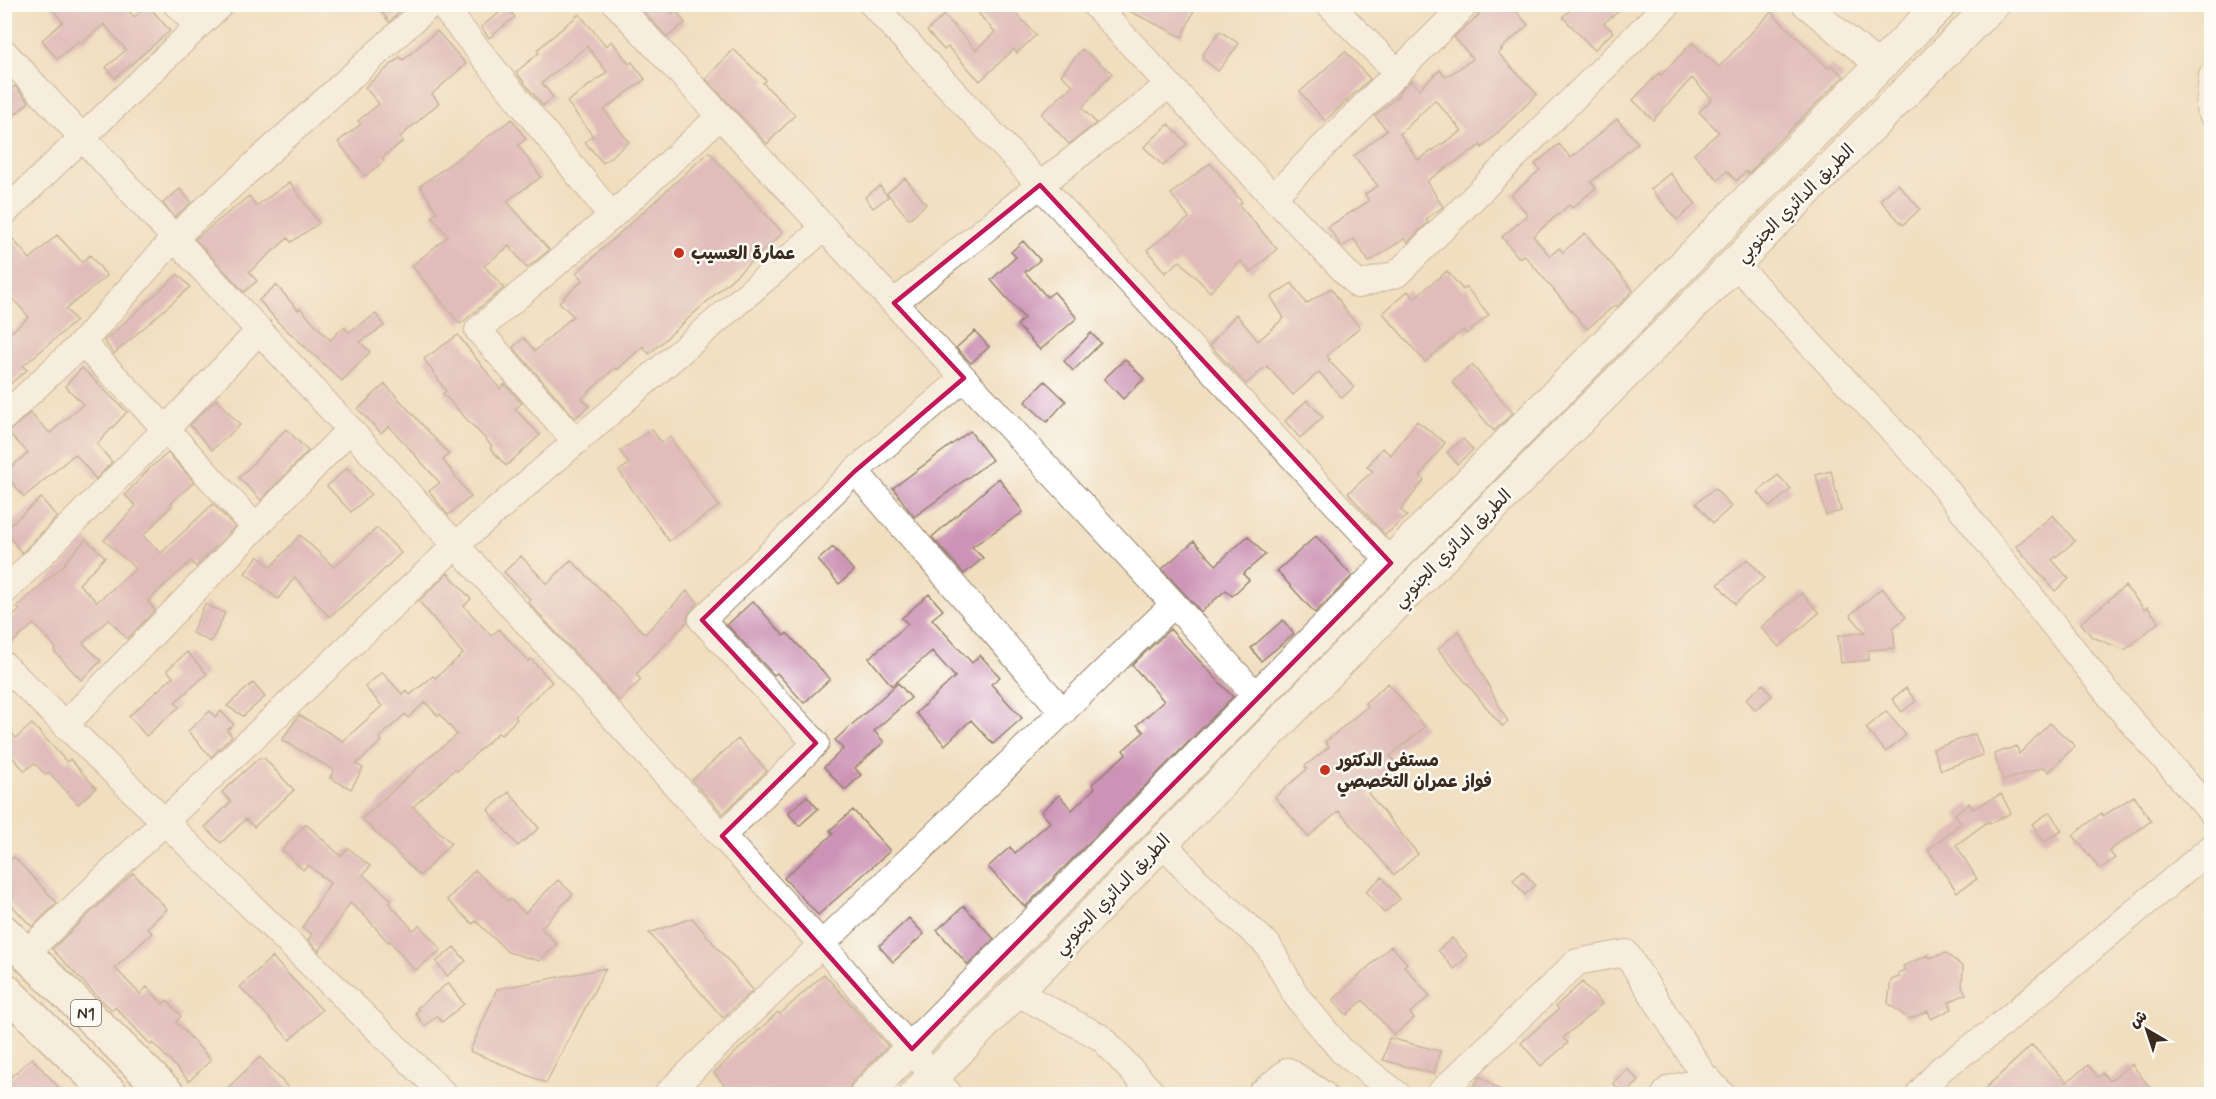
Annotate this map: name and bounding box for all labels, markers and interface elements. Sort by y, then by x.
street label: الطريق الدائري الجنوبي [1731,139,1862,270]
place label: عمارة العسيب [691,242,796,266]
marker: عمارة العسيب [672,246,686,260]
street label: الطريق الدائري الجنوبي [1388,484,1519,615]
place label: مستفى الدكتور فواز عمران التخصصي [1335,749,1492,797]
marker: مستفى الدكتور فواز عمران التخصصي [1318,763,1332,777]
street label: الطريق الدائري الجنوبي [1049,829,1179,962]
road number: N1 [71,1000,101,1026]
north arrow [2117,1000,2177,1060]
text: ش [2125,1006,2152,1033]

